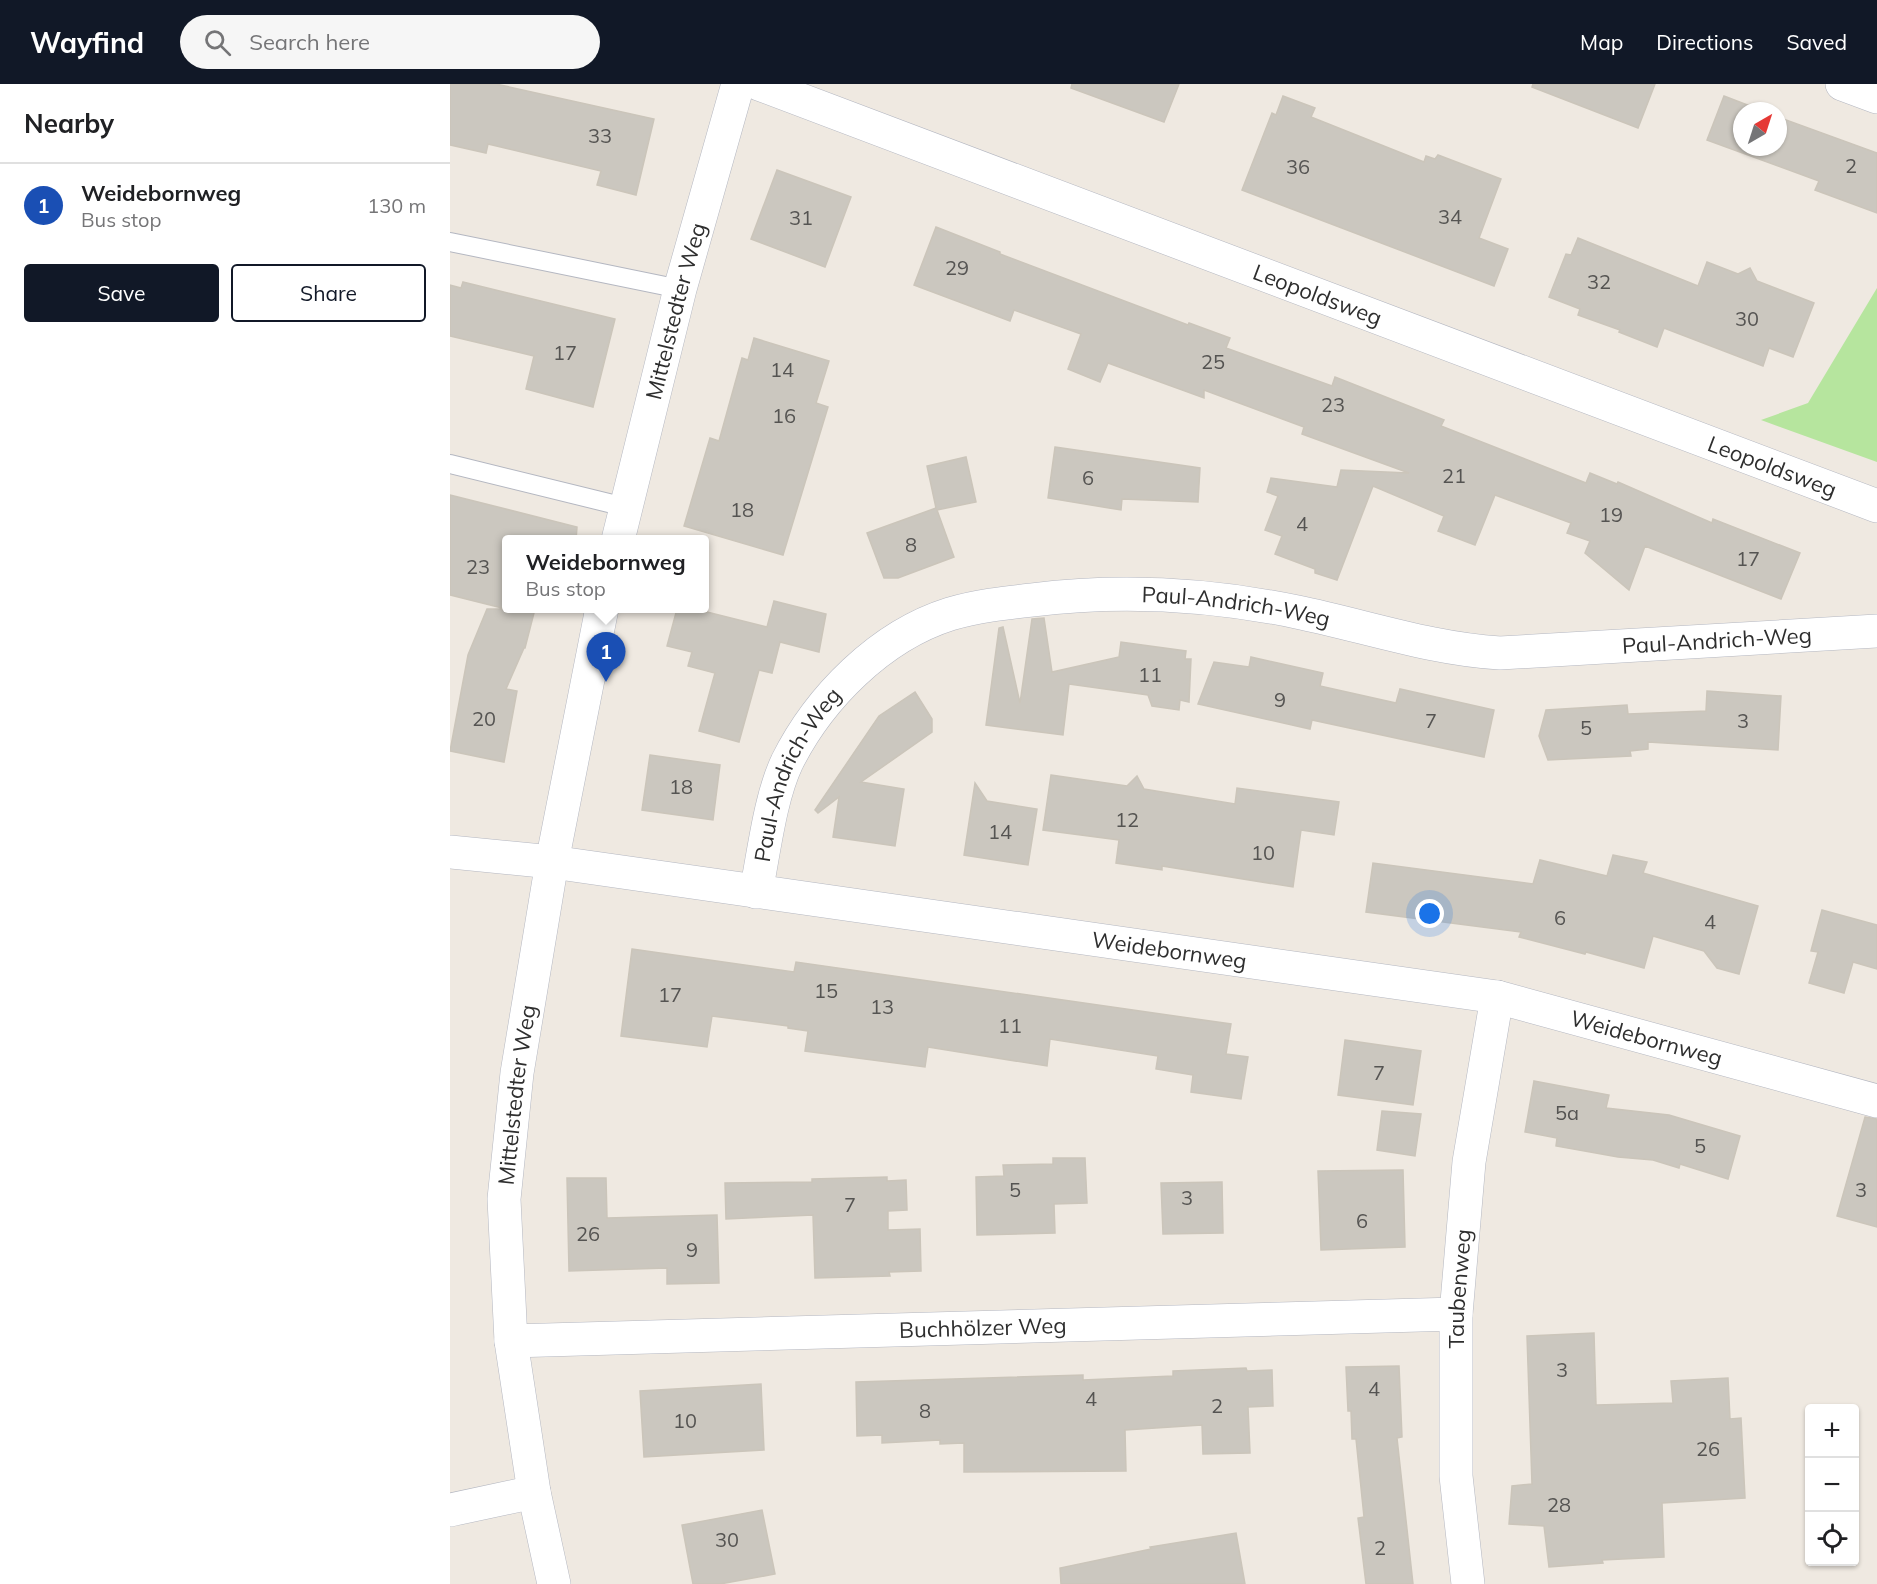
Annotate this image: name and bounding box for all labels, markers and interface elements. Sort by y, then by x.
search box [180,15,600,69]
text: Wayfind [30,25,144,60]
icon: search [201,26,234,59]
text: Search here [249,28,370,56]
text: Map [1580,29,1623,55]
text: Directions [1656,29,1753,55]
text: Saved [1786,29,1847,55]
north arrow [1733,102,1787,156]
text: Nearby [24,107,114,140]
house number: 33 [588,123,612,148]
house number: 2 [1845,153,1857,178]
house number: 36 [1286,154,1310,179]
text: Weidebornweg [81,179,241,207]
text: 1 [38,193,50,218]
text: 130 m [367,193,426,218]
house number: 34 [1438,204,1462,229]
house number: 31 [789,205,813,230]
text: Bus stop [81,207,161,232]
street label: Mittelstedter Weg [639,219,712,402]
house number: 29 [945,255,969,280]
street label: Leopoldsweg [1249,258,1386,332]
button: Save [24,264,219,322]
button: Share [231,264,426,322]
house number: 32 [1587,269,1611,294]
house number: 30 [1735,306,1759,331]
house number: 17 [553,340,577,365]
house number: 25 [1201,349,1225,374]
house number: 14 [770,357,794,382]
house number: 23 [1321,392,1345,417]
house number: 16 [772,403,796,428]
street label: Leopoldsweg [1704,429,1841,503]
house number: 21 [1442,463,1466,488]
house number: 6 [1082,465,1094,490]
house number: 18 [730,497,754,522]
house number: 19 [1599,502,1623,527]
house number: 4 [1296,511,1308,536]
house number: 8 [905,532,917,557]
popup [502,535,709,613]
house number: 17 [1736,546,1760,571]
text: Weidebornweg [525,548,686,576]
house number: 23 [466,554,490,579]
text: Bus stop [525,576,606,601]
street label: Paul-Andrich-Weg [1141,580,1333,633]
street label: Paul-Andrich-Weg [1621,621,1813,660]
pin: 1 [586,632,626,682]
house number: 11 [1138,662,1162,687]
street label: Paul-Andrich-Weg [748,681,847,864]
house number: 9 [1274,687,1286,712]
house number: 20 [472,706,496,731]
house number: 7 [1425,708,1437,733]
house number: 3 [1737,708,1749,733]
house number: 5 [1580,715,1592,740]
house number: 18 [669,774,693,799]
house number: 12 [1115,807,1139,832]
house number: 14 [988,819,1012,844]
house number: 10 [1251,840,1275,865]
your location [1415,899,1444,928]
house number: 6 [1554,905,1566,930]
house number: 4 [1704,909,1716,934]
street label: Weidebornweg [1090,925,1249,975]
house number: 15 [814,978,838,1003]
house number: 17 [658,982,682,1007]
house number: 13 [870,994,894,1019]
street label: Mittelstedter Weg [492,1003,542,1186]
street label: Weidebornweg [1567,1004,1726,1072]
house number: 11 [998,1013,1022,1038]
house number: 7 [1373,1060,1385,1085]
house number: 5a [1555,1100,1579,1125]
house number: 5 [1694,1133,1706,1158]
house number: 5 [1009,1177,1021,1202]
house number: 3 [1855,1177,1867,1202]
house number: 3 [1181,1185,1193,1210]
house number: 7 [844,1192,856,1217]
house number: 6 [1356,1208,1368,1233]
house number: 26 [576,1221,600,1246]
street label: Taubenweg [1442,1228,1477,1349]
house number: 9 [686,1237,698,1262]
street label: Buchhölzer Weg [899,1311,1067,1344]
house number: 3 [1556,1357,1568,1382]
house number: 4 [1368,1376,1380,1401]
house number: 4 [1085,1386,1097,1411]
house number: 2 [1211,1393,1223,1418]
house number: 8 [919,1398,931,1423]
map controls [1805,1404,1859,1566]
button: + [1805,1404,1859,1458]
house number: 10 [673,1408,697,1433]
house number: 26 [1696,1436,1720,1461]
button: − [1805,1458,1859,1512]
house number: 28 [1547,1492,1571,1517]
button: locate [1805,1512,1859,1566]
house number: 30 [715,1527,739,1552]
house number: 2 [1374,1535,1386,1560]

